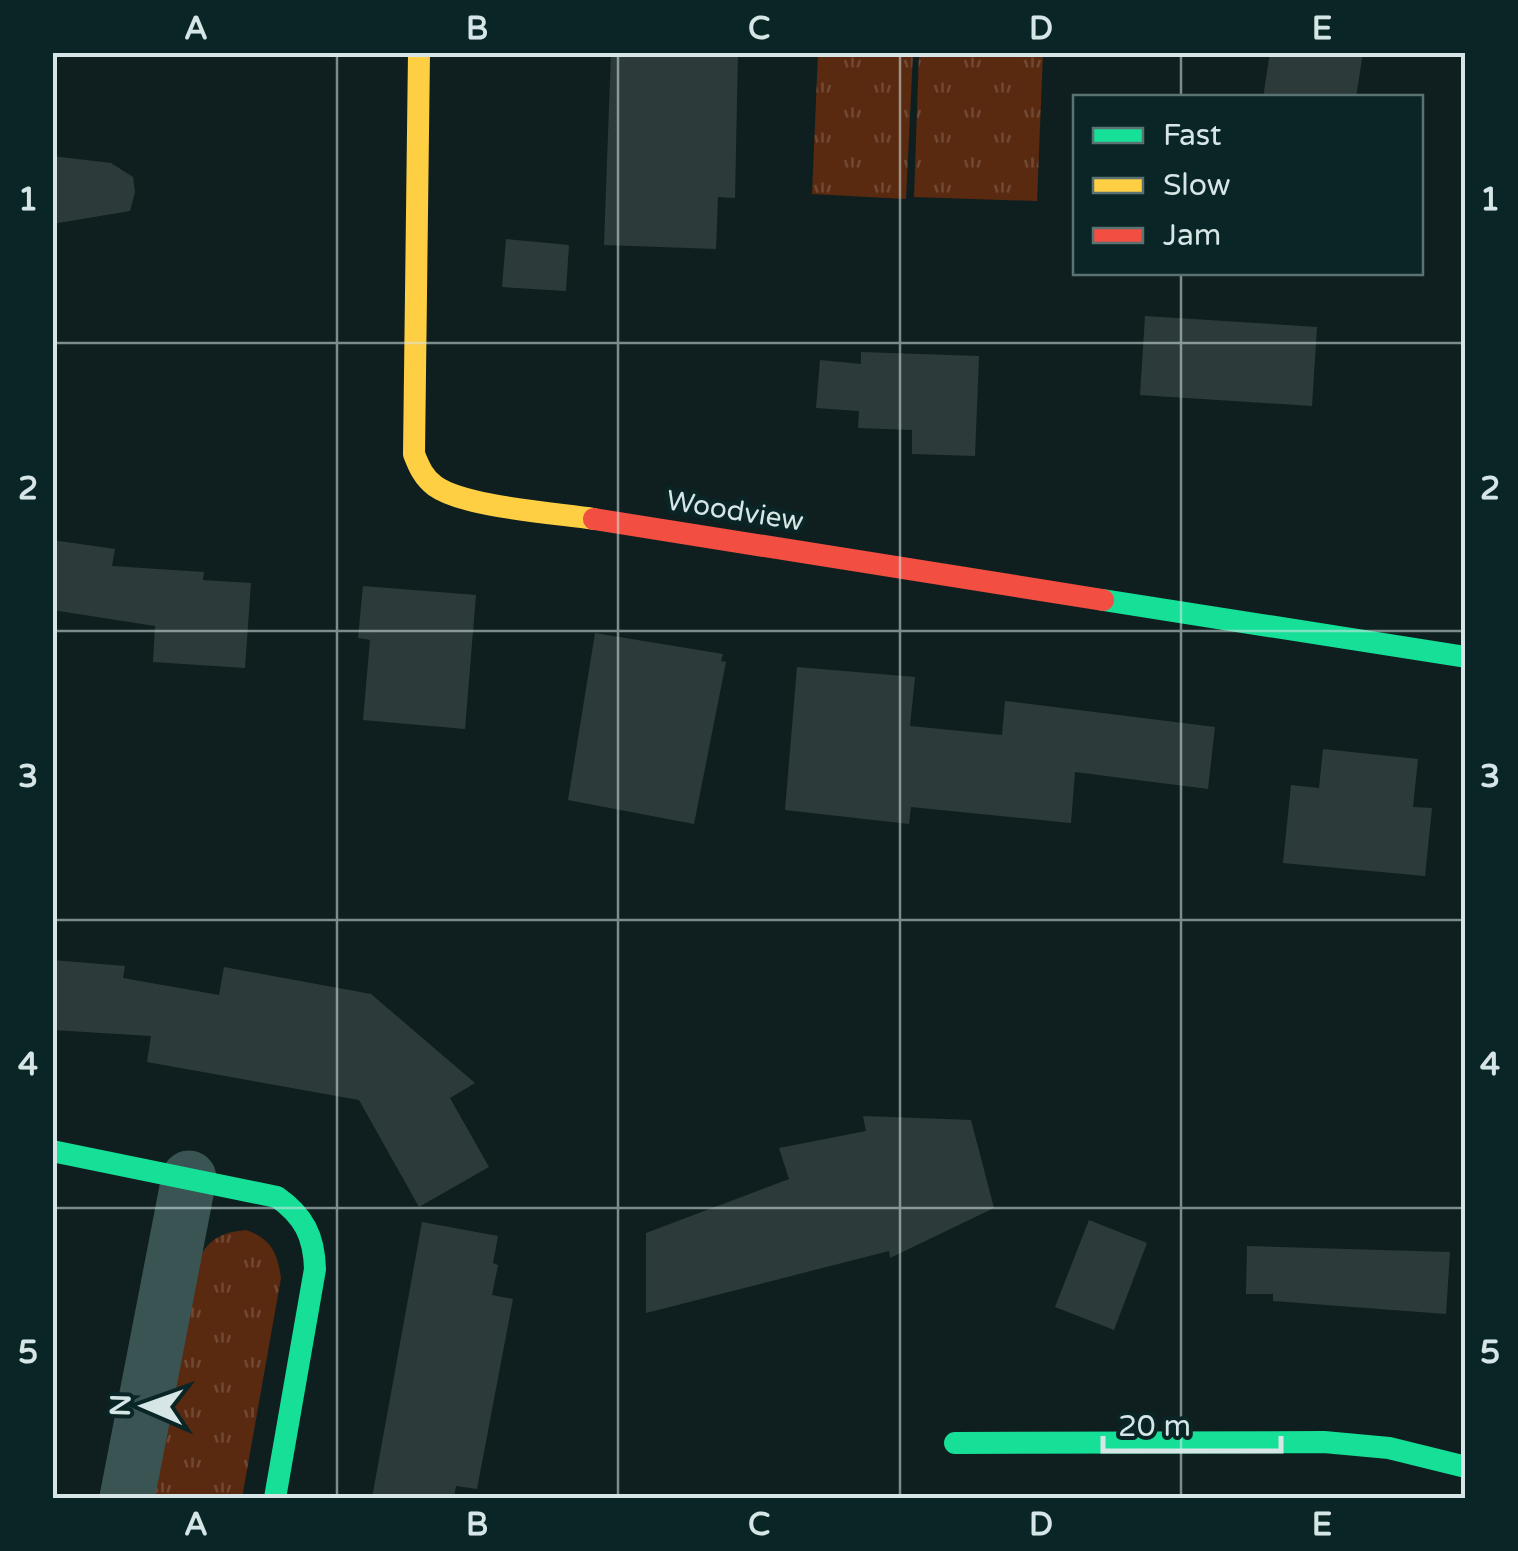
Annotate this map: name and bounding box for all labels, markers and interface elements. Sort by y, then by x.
text: A [184,10,208,48]
text: B [466,10,488,48]
text: C [748,10,770,48]
text: D [1029,10,1053,48]
text: E [1312,10,1332,48]
legend [1073,95,1423,275]
text: Fast [1163,117,1222,154]
text: Slow [1163,167,1231,204]
text: 1 [18,181,38,219]
text: 1 [1480,181,1500,219]
text: Jam [1163,217,1221,254]
text: 2 [18,470,38,508]
text: 2 [1480,470,1500,508]
street label: Woodview [664,483,806,539]
text: 3 [18,758,38,796]
text: 3 [1480,758,1500,796]
text: 4 [18,1046,38,1084]
text: 4 [1480,1046,1500,1084]
text: 5 [18,1334,38,1372]
text: 5 [1480,1334,1500,1372]
north arrow [95,1356,195,1456]
scale bar [1103,1391,1280,1453]
text: N [104,1393,138,1417]
text: 20 m [1118,1408,1191,1445]
text: A [184,1506,208,1544]
text: B [466,1506,488,1544]
text: C [748,1506,770,1544]
text: D [1029,1506,1053,1544]
text: E [1312,1506,1332,1544]

